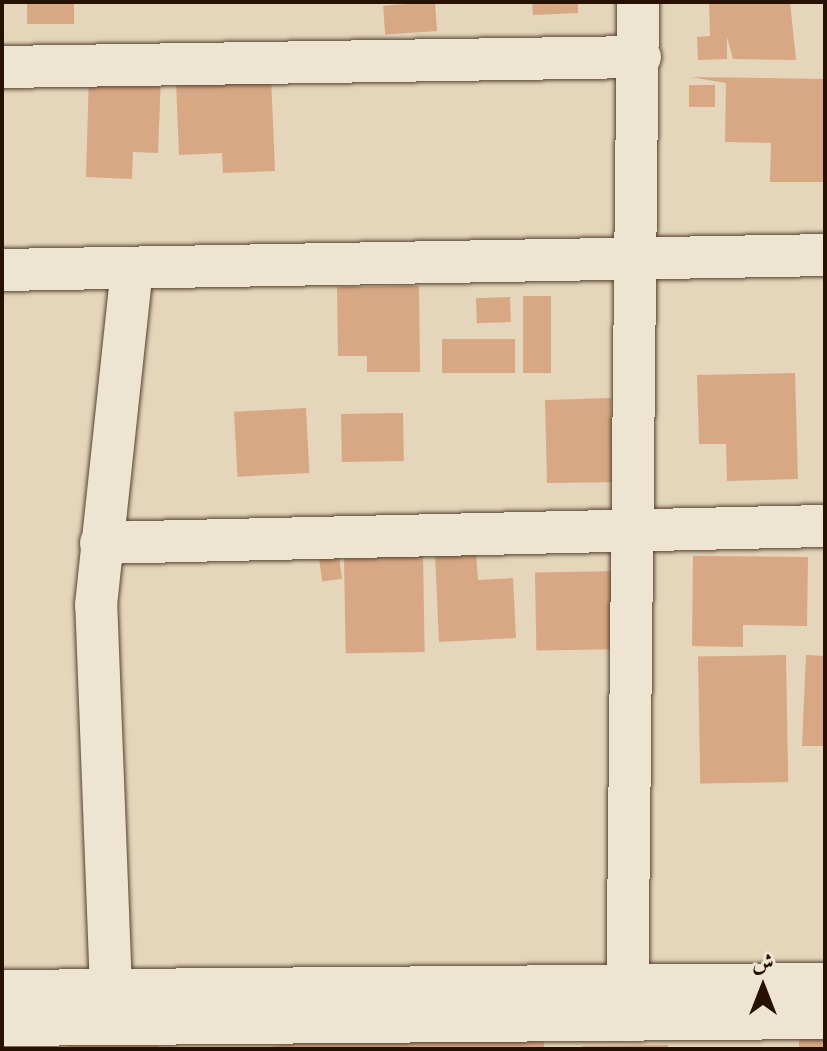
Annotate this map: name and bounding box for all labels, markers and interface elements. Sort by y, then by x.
north arrow [723,947,803,1027]
text: ش [752,948,774,978]

